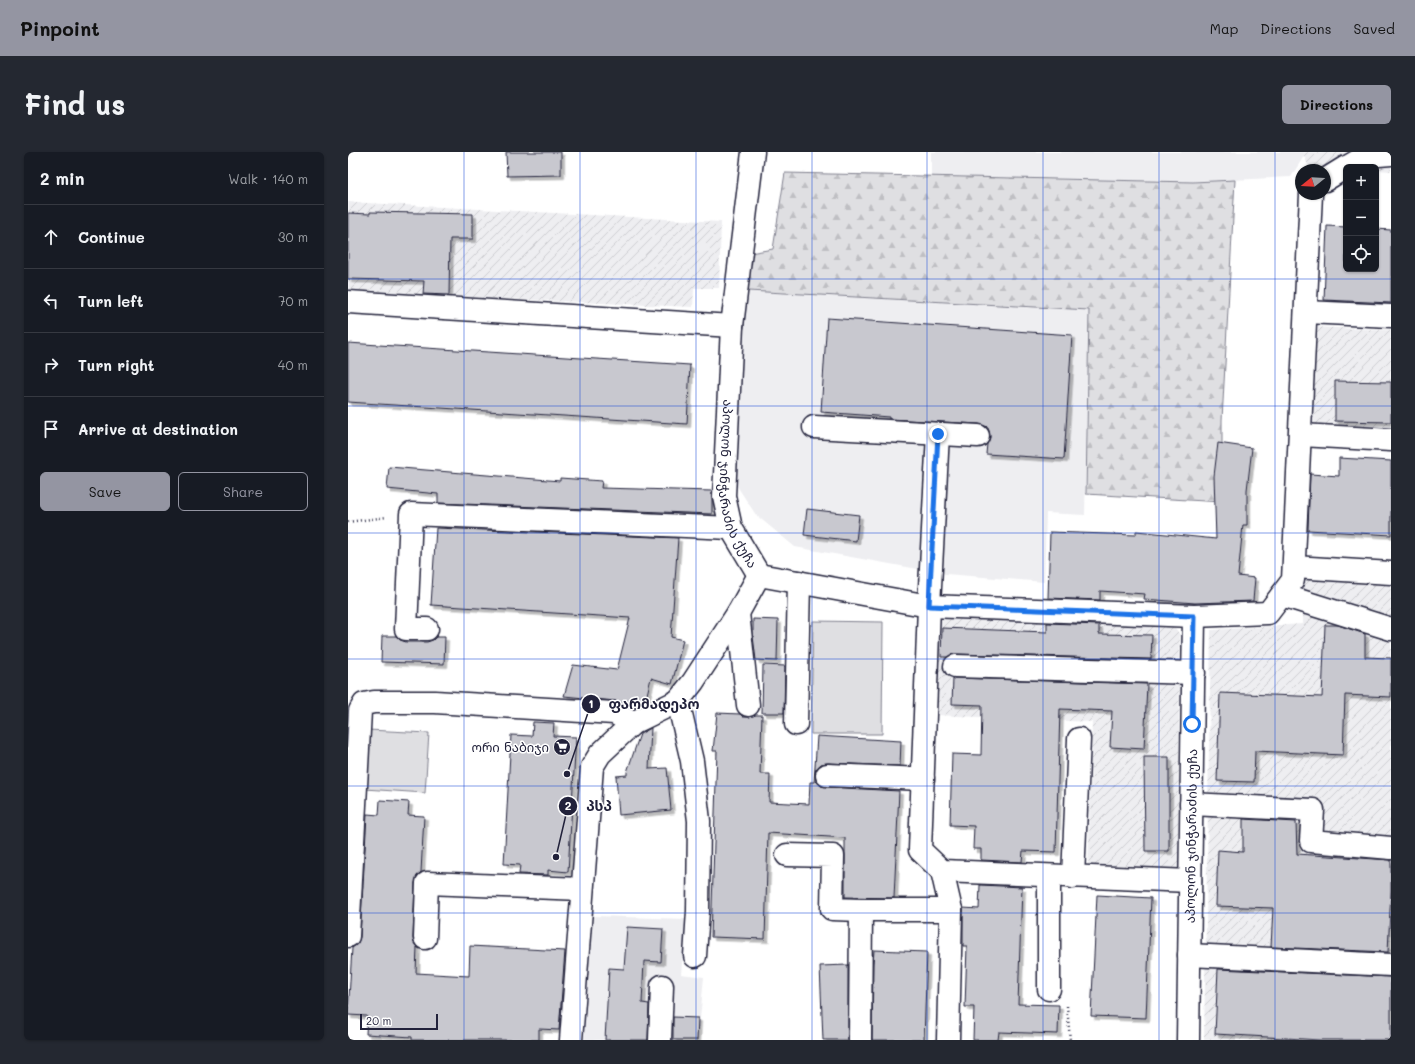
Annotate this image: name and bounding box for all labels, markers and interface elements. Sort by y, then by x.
text: Pinpoint [20,16,100,41]
text: Map [1210,19,1238,38]
text: Directions [1260,19,1331,38]
text: Saved [1353,19,1395,38]
button: Directions [1282,85,1391,124]
text: Find us [24,86,125,122]
north arrow [1295,164,1331,200]
map controls [1343,164,1379,272]
button: + [1343,164,1379,200]
text: 2 min [40,167,85,189]
text: Walk · 140 m [228,170,308,187]
button: − [1343,200,1379,236]
icon: ahead [40,226,62,248]
text: Continue [78,227,145,247]
text: 30 m [278,228,308,245]
button: locate [1343,236,1379,272]
icon: left [40,290,62,312]
text: Turn left [78,291,143,311]
text: 70 m [278,292,308,309]
icon: right [40,354,62,376]
text: Turn right [78,355,155,375]
text: 40 m [278,356,308,373]
street label: აპოლონ ჯინჭარაძის ქუჩა [716,399,762,571]
icon: arrive [40,418,62,440]
text: Arrive at destination [78,419,238,439]
route end [929,425,947,443]
button: Save [40,472,170,511]
button: Share [178,472,308,511]
callout: ფარმადეპო [581,691,708,717]
text: ფარმადეპო [609,694,699,713]
text: 1 [588,695,594,711]
route start [1183,715,1201,733]
supermarket icon: ორი ნაბიჯი [552,737,572,757]
place label: ორი ნაბიჯი [471,738,549,755]
street label: აპოლონ ჯინჭარაძის ქუჩა [1181,749,1200,923]
callout: პსპ [558,793,619,819]
text: პსპ [586,796,612,815]
text: 2 [565,797,572,813]
scale bar [360,1012,438,1031]
text: 20 m [366,1013,391,1028]

